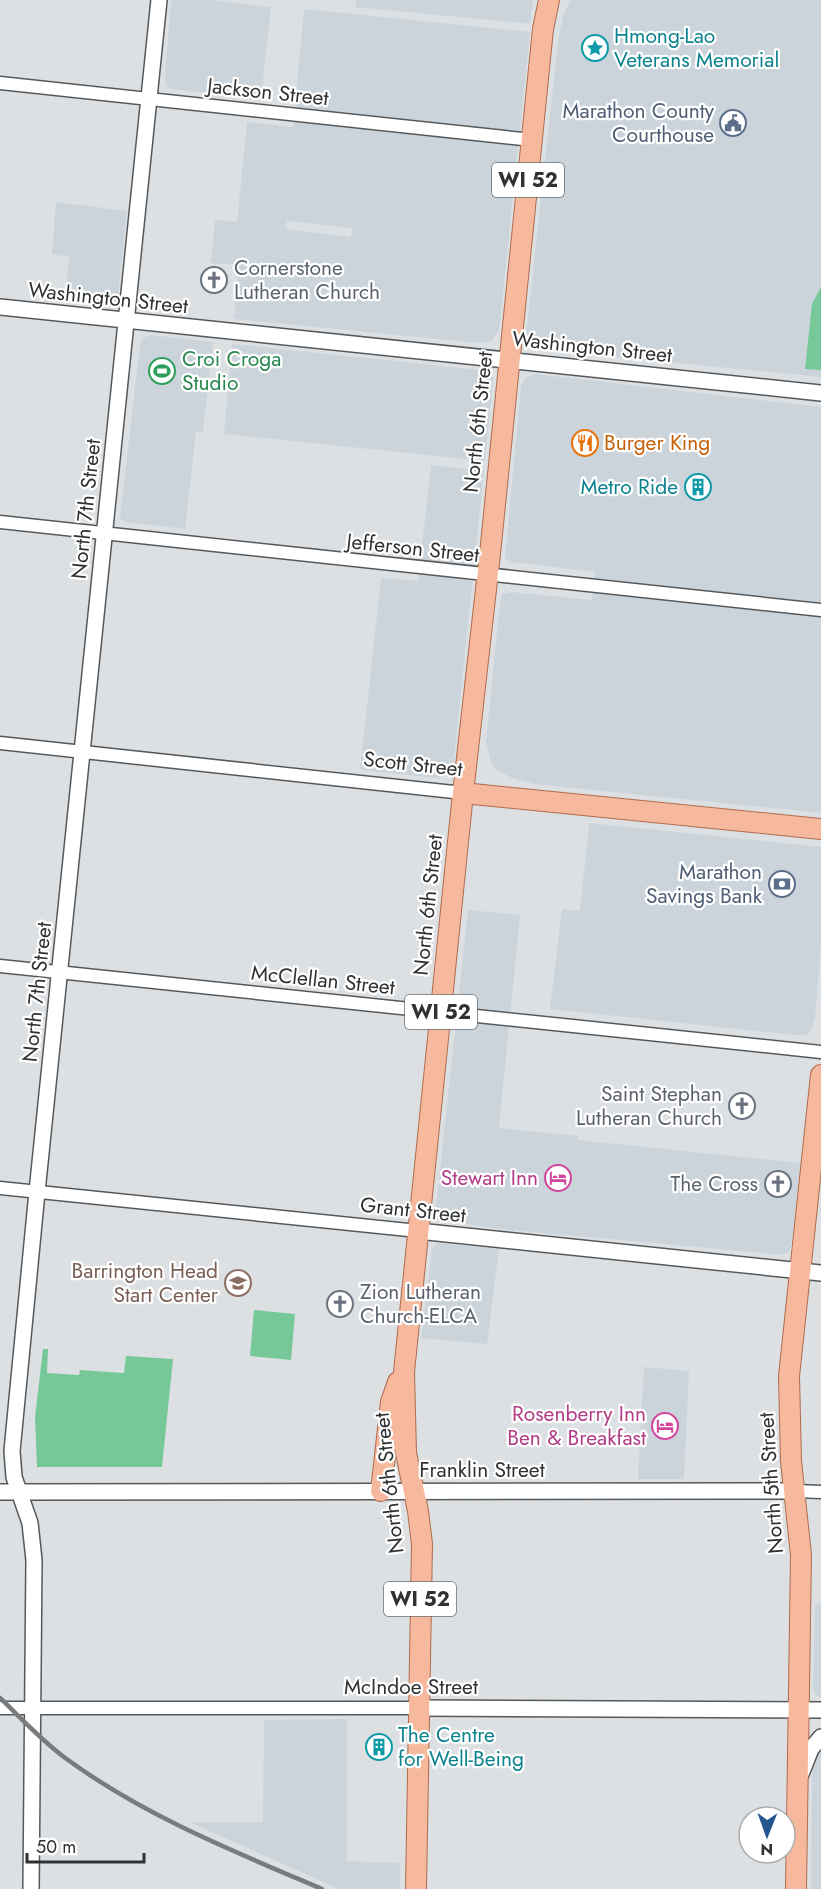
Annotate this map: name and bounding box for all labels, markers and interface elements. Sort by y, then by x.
place label: Hmong-Lao Veterans Memorial [614,21,779,75]
place icon: Hmong-Lao Veterans Memorial [580,33,610,63]
street label: Jackson Street [203,70,330,113]
place label: Marathon County Courthouse [563,96,715,150]
public building icon: Marathon County Courthouse [718,108,748,138]
road number: WI 52 [492,163,564,197]
place label: Cornerstone Lutheran Church [234,253,380,307]
church icon: Cornerstone Lutheran Church [199,265,229,295]
street label: Washington Street [27,275,189,321]
street label: Washington Street [511,324,673,370]
place label: Croi Croga Studio [182,344,281,398]
street label: North 6th Street [456,350,500,494]
sports icon: Croi Croga Studio [147,356,177,386]
restaurant icon: Burger King [570,428,600,458]
place label: Burger King [604,428,710,458]
street label: North 7th Street [64,437,108,581]
place label: Metro Ride [580,472,678,502]
building icon: Metro Ride [683,472,713,502]
street label: Jefferson Street [342,526,481,570]
street label: Scott Street [362,744,464,784]
street label: North 6th Street [406,833,450,977]
place label: Marathon Savings Bank [646,857,763,911]
bank icon: Marathon Savings Bank [767,869,797,899]
street label: North 7th Street [15,920,59,1064]
street label: McClellan Street [250,958,396,1002]
road number: WI 52 [405,995,477,1029]
place label: Saint Stephan Lutheran Church [576,1079,722,1133]
church icon: Saint Stephan Lutheran Church [727,1091,757,1121]
place label: Stewart Inn [441,1163,538,1193]
hotel icon: Stewart Inn [543,1163,573,1193]
place label: The Cross [670,1169,758,1199]
church icon: The Cross [763,1169,793,1199]
street label: Grant Street [359,1190,467,1230]
place label: Barrington Head Start Center [72,1256,219,1310]
school or university icon: Barrington Head Start Center [223,1268,253,1298]
place label: Zion Lutheran Church-ELCA [360,1277,481,1331]
church icon: Zion Lutheran Church-ELCA [325,1289,355,1319]
place label: Rosenberry Inn Ben & Breakfast [507,1399,646,1453]
street label: North 6th Street [367,1411,411,1555]
hotel icon: Rosenberry Inn Ben & Breakfast [650,1411,680,1441]
street label: North 5th Street [751,1411,791,1555]
street label: Franklin Street [419,1455,545,1485]
road number: WI 52 [384,1582,456,1616]
street label: McIndoe Street [344,1672,478,1702]
place label: The Centre for Well-Being [398,1720,524,1774]
building icon: The Centre for Well-Being [364,1732,394,1762]
north arrow [737,1805,797,1865]
scale bar [27,1826,144,1864]
text: 50 m [36,1834,76,1860]
text: N [760,1838,773,1861]

